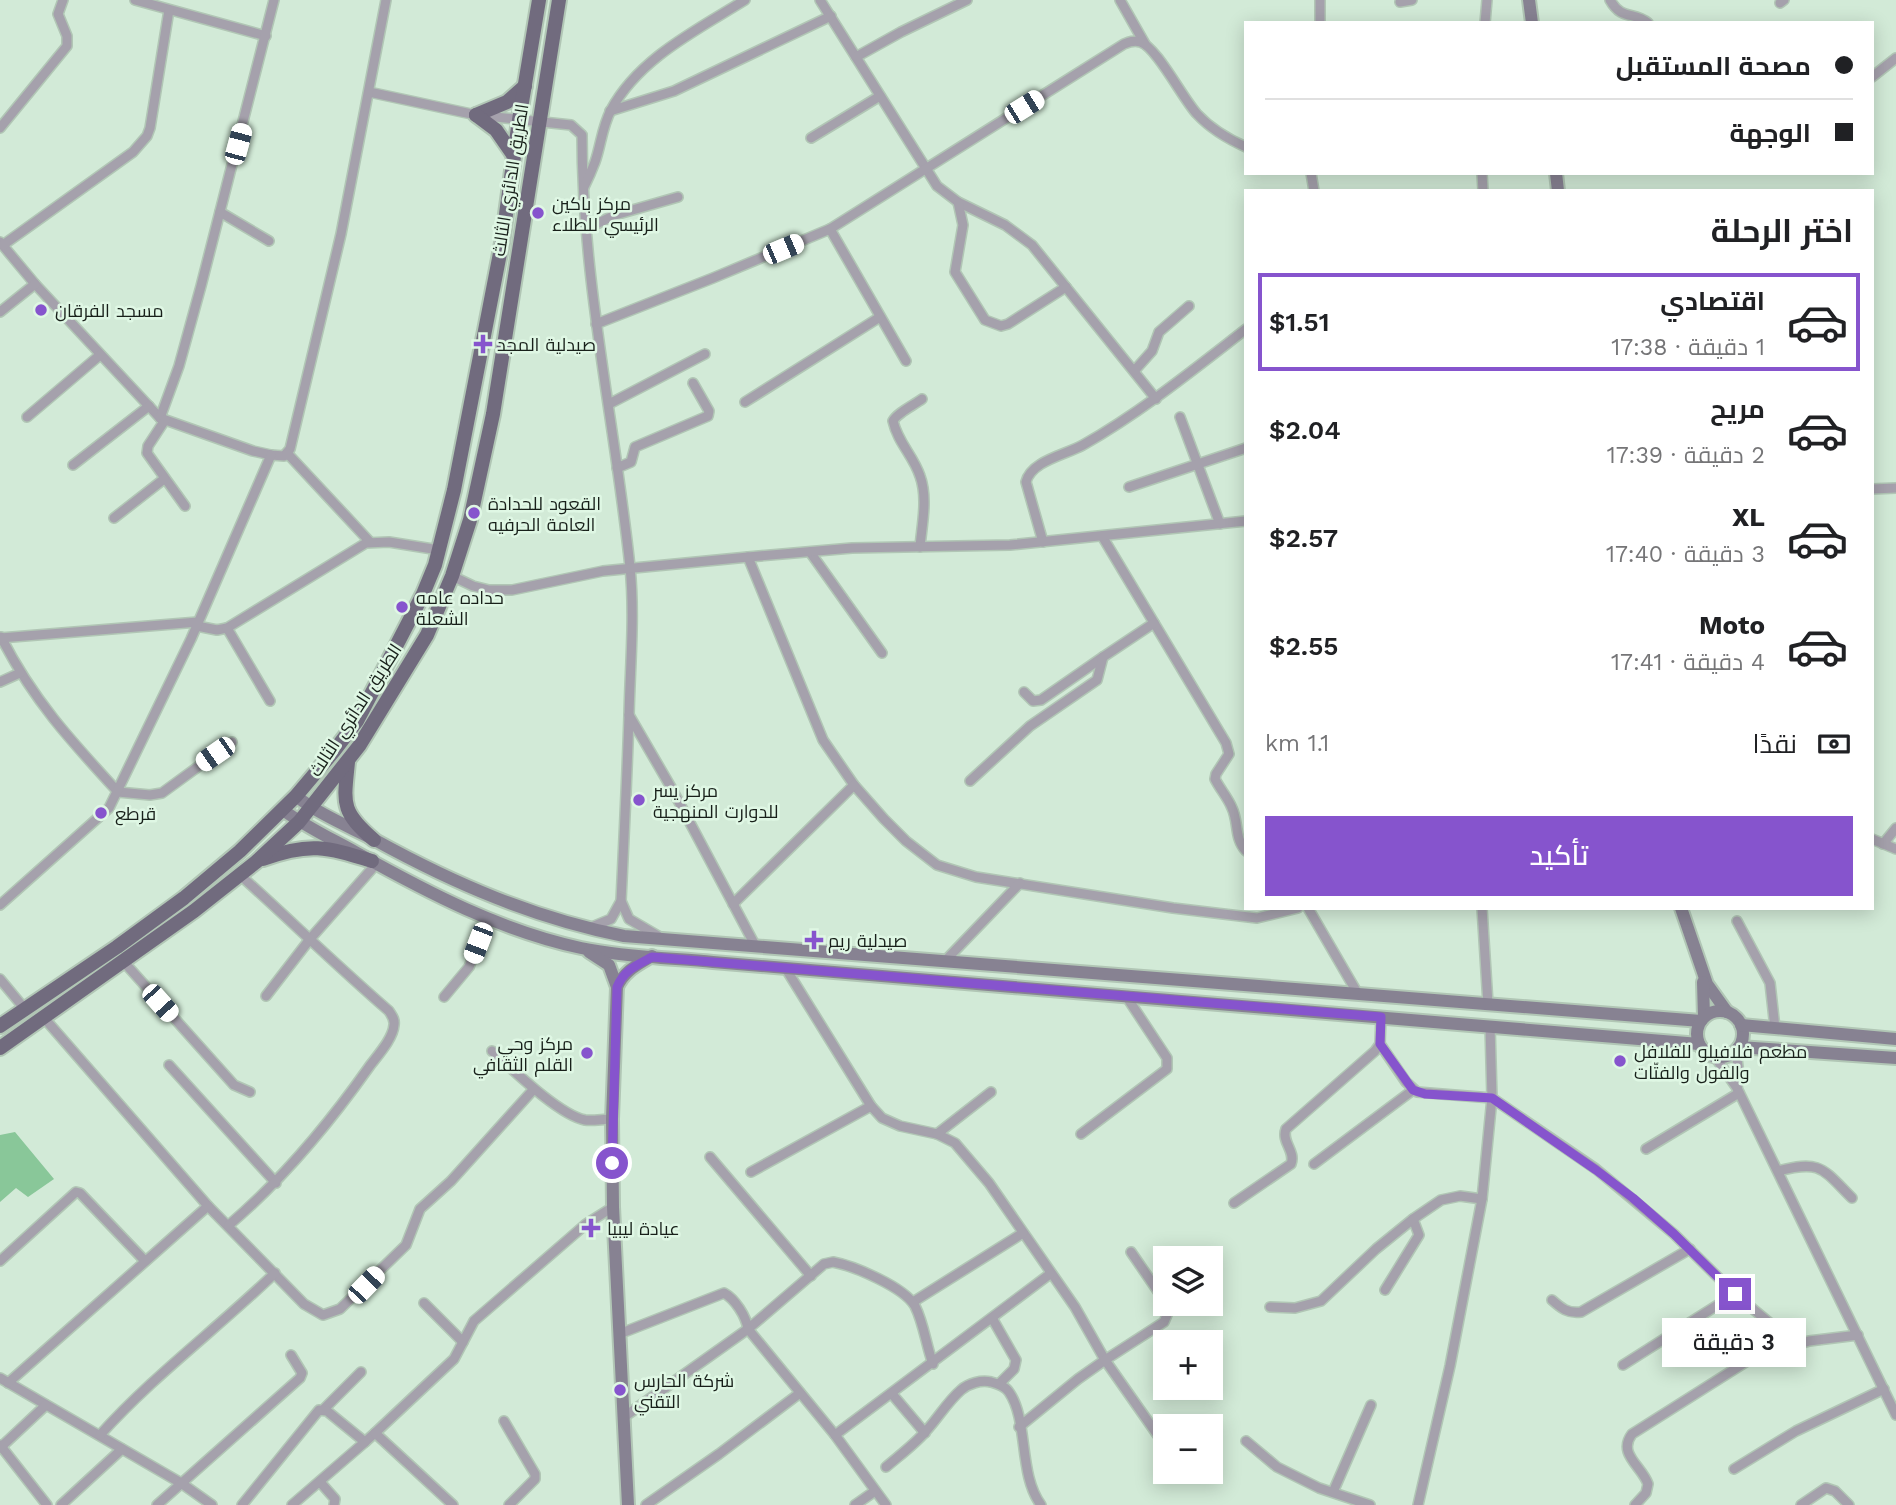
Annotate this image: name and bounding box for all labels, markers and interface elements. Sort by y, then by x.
text: مصحة المستقبل [1616,51,1811,81]
car [1001,87,1048,127]
street label: الطريق الدائري الثالث [488,102,536,258]
text: الوجهة [1730,118,1811,148]
car [223,121,254,167]
place label: مركز باكين الرئيسي للطلاء [552,193,659,238]
marker: مركز باكين الرئيسي للطلاء [530,205,546,221]
text: اختر الرحلة [1711,212,1853,250]
car [760,231,807,267]
text: اقتصادي [1660,286,1765,316]
icon: car [1786,291,1849,354]
place label: مسجد الفرقان [55,300,164,322]
marker: مسجد الفرقان [33,302,49,318]
text: $1.51 [1269,307,1330,337]
place label: صيدلية المجد [497,334,596,355]
text: 1 دقيقة · 17:38 [1611,334,1765,361]
marker: صيدلية المجد [475,336,491,352]
text: مريح [1710,394,1765,424]
icon: car [1786,399,1849,462]
text: $2.04 [1269,415,1341,445]
text: 2 دقيقة · 17:39 [1607,442,1765,469]
place label: القعود للحدادة العامة الحرفيه [488,493,601,536]
text: XL [1732,502,1765,532]
marker: القعود للحدادة العامة الحرفيه [466,505,482,521]
icon: car [1786,507,1849,570]
text: $2.57 [1269,523,1338,553]
text: 3 دقيقة · 17:40 [1606,541,1765,568]
place label: حداده عامه الشعلة [416,587,504,629]
marker: حداده عامه الشعلة [394,599,410,615]
text: Moto [1699,610,1765,640]
icon: car [1786,615,1849,678]
text: $2.55 [1269,631,1338,661]
street label: الطريق الدائري الثالث [304,640,409,782]
text: 4 دقيقة · 17:41 [1611,649,1765,676]
icon: cash [1815,725,1853,763]
text: نقدًا [1753,729,1797,759]
text: 1.1 km [1265,730,1329,757]
car [192,733,239,775]
place label: مركز يسر للدوارت المنهجية [652,780,779,823]
marker: مركز يسر للدوارت المنهجية [631,792,647,808]
place label: قرطع [115,803,156,826]
marker: قرطع [93,805,109,821]
button: تأكيد [1265,816,1853,896]
car [461,920,496,966]
place label: صيدلية ريم [828,930,907,953]
marker: صيدلية ريم [806,932,822,948]
car [139,980,182,1026]
place label: مركز وحي القلم الثقافي [473,1033,573,1079]
place label: مطعم فلافيلو للفلافل والفول والفتّات [1634,1041,1807,1084]
marker: مركز وحي القلم الثقافي [579,1045,595,1061]
marker: مطعم فلافيلو للفلافل والفول والفتّات [1612,1053,1628,1069]
route start [596,1147,628,1179]
marker: عيادة ليبيا [581,1218,601,1238]
place label: عيادة ليبيا [607,1218,680,1239]
map controls [1153,1246,1223,1484]
button: layers [1153,1246,1223,1316]
car [344,1263,389,1307]
route end [1719,1278,1751,1310]
callout: 3 دقيقة [1663,1318,1807,1368]
text: 3 دقيقة [1693,1329,1775,1356]
button: + [1153,1330,1223,1400]
place label: شركة الحارس التقني [634,1370,734,1416]
marker: شركة الحارس التقني [612,1382,628,1398]
button: − [1153,1414,1223,1484]

